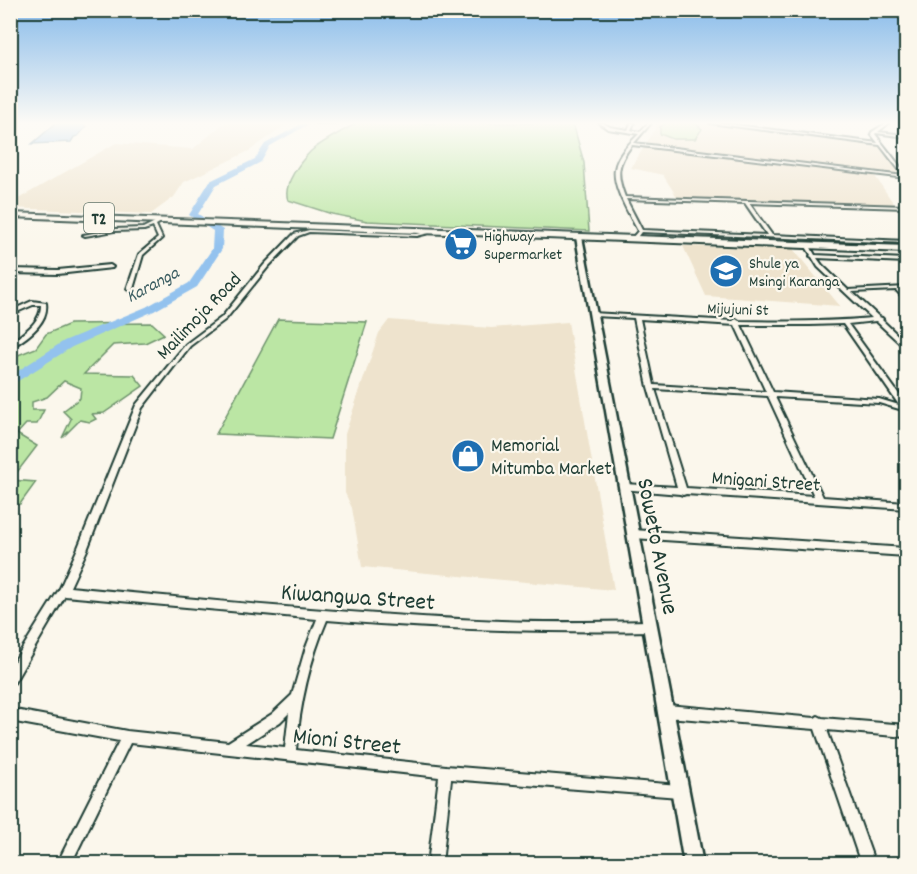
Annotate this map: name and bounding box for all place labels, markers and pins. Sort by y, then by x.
supermarket icon: Highway Supermarket [443,226,479,262]
place label: Highway Supermarket [484,226,562,267]
school or university icon: Shule ya Msingi Karanga [708,253,744,289]
place label: Shule ya Msingi Karanga [749,253,840,294]
place label: Memorial Mitumba Market [491,433,612,484]
shop icon: Memorial Mitumba Market [450,438,486,474]

